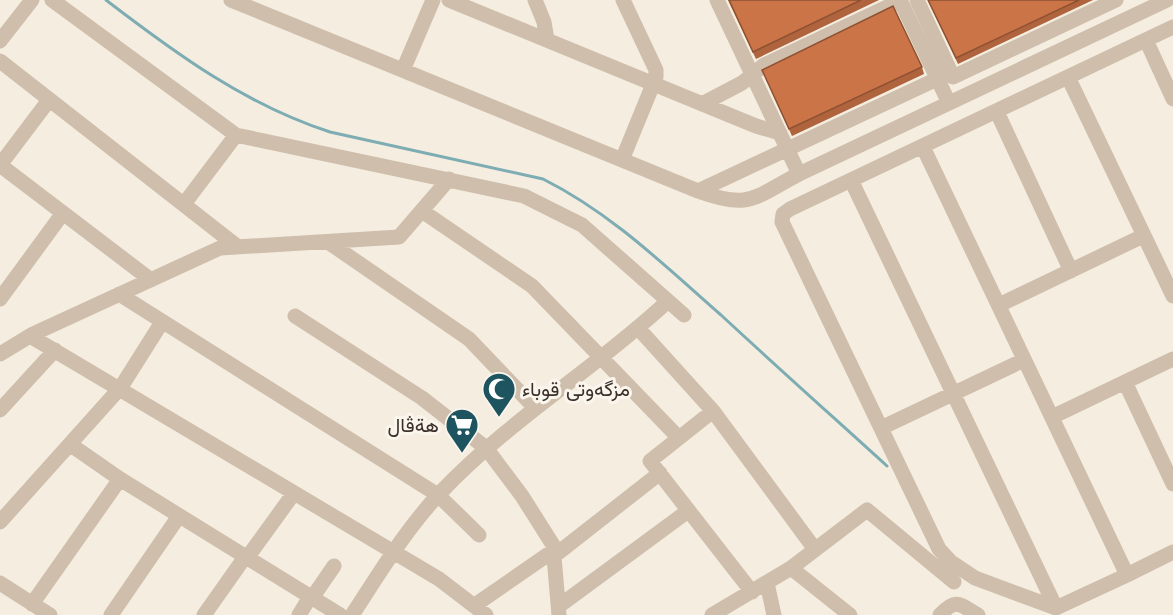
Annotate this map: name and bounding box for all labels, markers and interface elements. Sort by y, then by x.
mosque icon: مزگەوتی قوباء [481,371,517,418]
place label: مزگەوتی قوباء [522,377,630,402]
supermarket icon: هةڤال [444,407,480,454]
place label: هةڤال [388,413,439,437]

